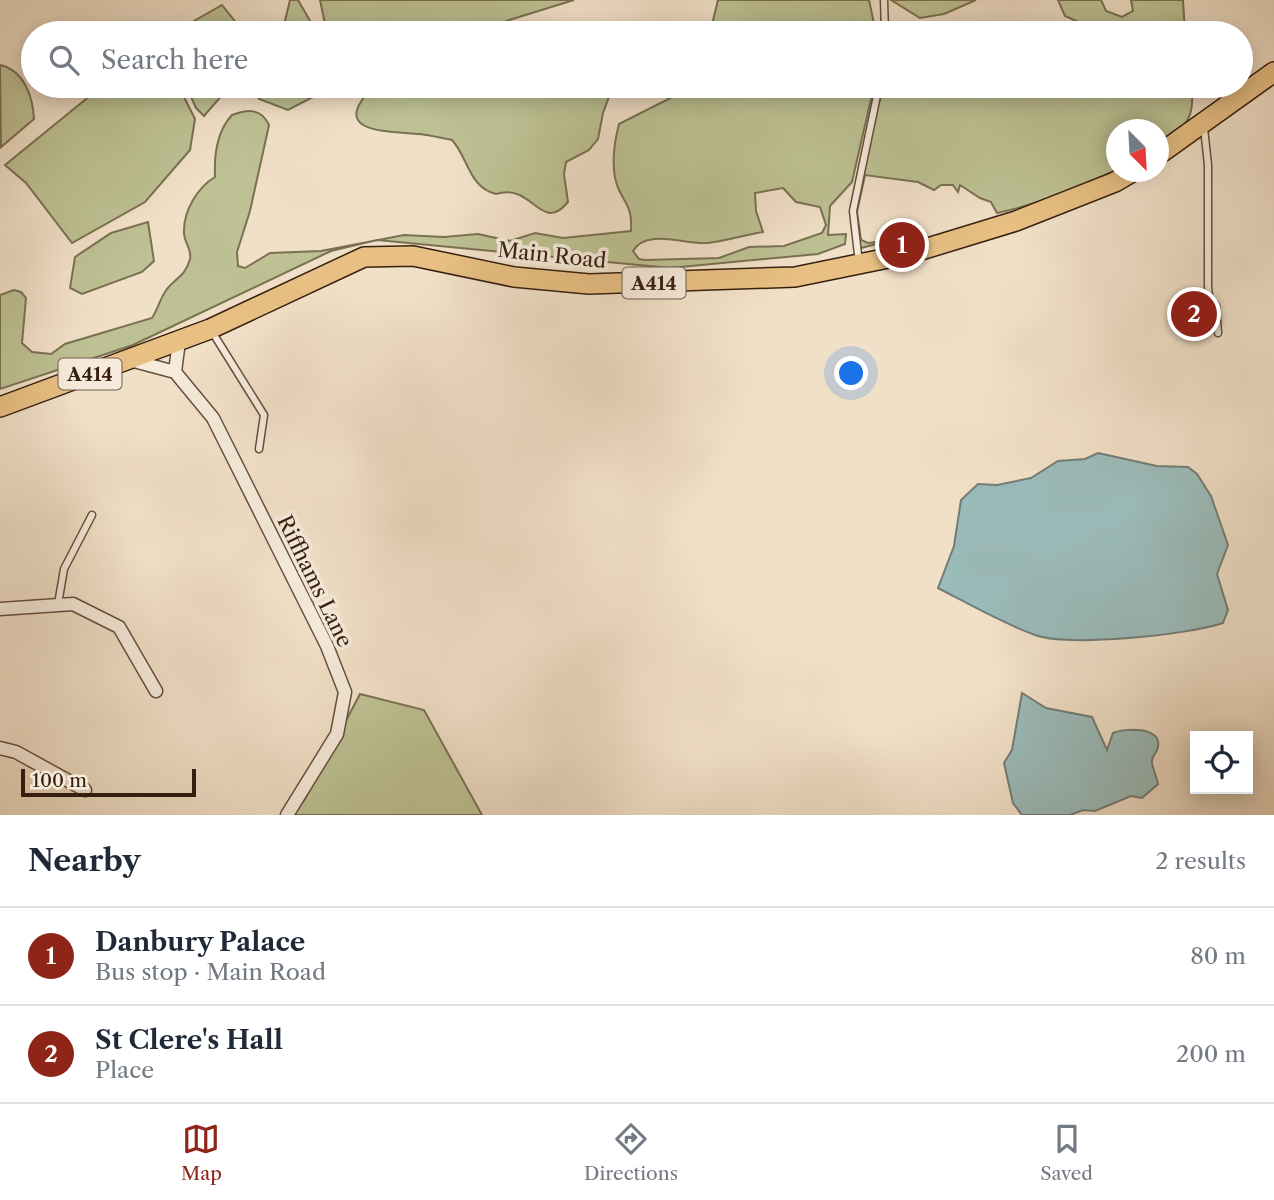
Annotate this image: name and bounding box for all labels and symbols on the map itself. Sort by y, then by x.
north arrow [1106,119,1169,182]
pin: 1 [879,219,925,271]
street label: Main Road [496,237,608,273]
road number: A414 [622,268,686,298]
pin: 2 [1171,288,1217,340]
your location [834,356,868,390]
road number: A414 [58,358,122,390]
street label: Riffhams Lane [272,511,358,651]
scale bar [21,766,196,798]

